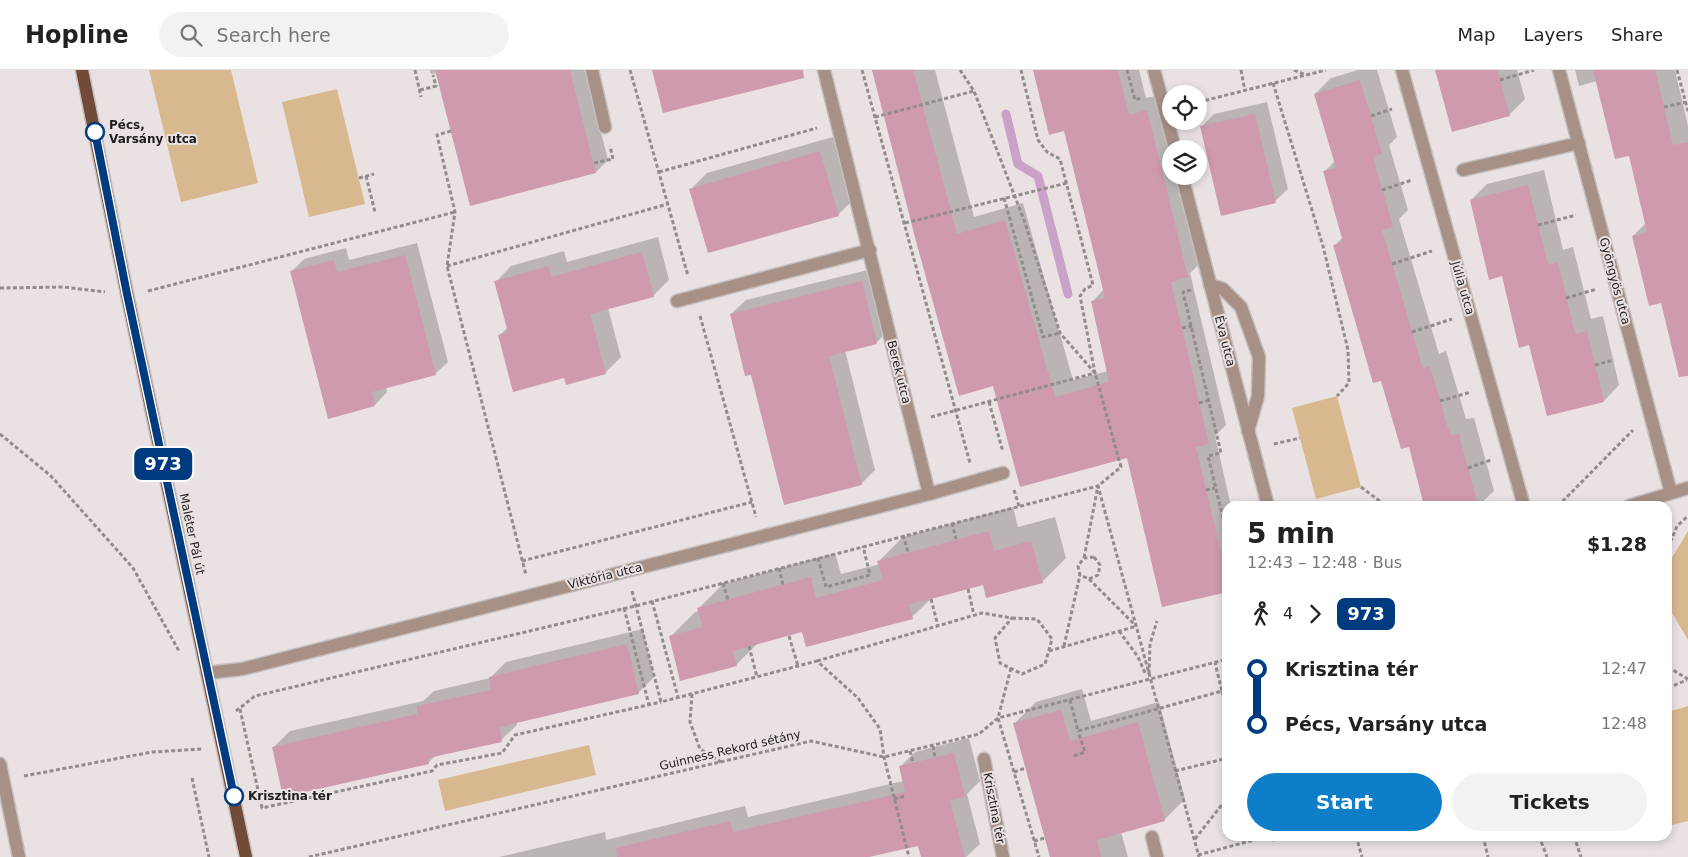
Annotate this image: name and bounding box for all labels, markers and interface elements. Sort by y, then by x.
search box [159,12,509,57]
text: Hopline [25,21,129,49]
icon: search [177,21,205,49]
text: Search here [217,24,331,46]
text: Map [1457,24,1495,45]
text: Layers [1523,24,1583,45]
text: Share [1611,24,1663,45]
map controls [1162,85,1207,185]
button: locate [1162,85,1207,130]
place label: Pécs, Varsány utca [109,118,197,146]
marker: Pécs, Varsány utca [85,122,105,142]
button: layers [1162,140,1207,185]
street label: Gyöngyös utca [1597,236,1633,326]
street label: Júlia utca [1448,259,1477,316]
street label: Éva utca [1212,314,1239,368]
street label: Berek utca [884,339,914,405]
line badge: 973 [134,448,192,480]
text: 973 [144,453,182,474]
street label: Maléter Pál út [177,492,208,576]
text: 5 min [1247,517,1335,550]
text: $1.28 [1587,533,1647,555]
text: 12:43 – 12:48 · Bus [1247,553,1402,572]
street label: Viktória utca [566,560,644,592]
icon: walk [1247,600,1275,628]
icon: forward [1301,600,1329,628]
text: 973 [1347,603,1385,624]
text: 4 [1283,604,1293,623]
text: Krisztina tér [1285,658,1418,680]
text: 12:47 [1601,659,1647,678]
text: Pécs, Varsány utca [1285,713,1487,735]
text: 12:48 [1601,714,1647,733]
street label: Guinness Rekord sétány [658,727,802,773]
street label: Krisztina tér [980,771,1008,845]
button: Start [1247,773,1442,831]
button: Tickets [1452,773,1647,831]
marker: Krisztina tér [224,786,244,806]
place label: Krisztina tér [248,789,332,803]

